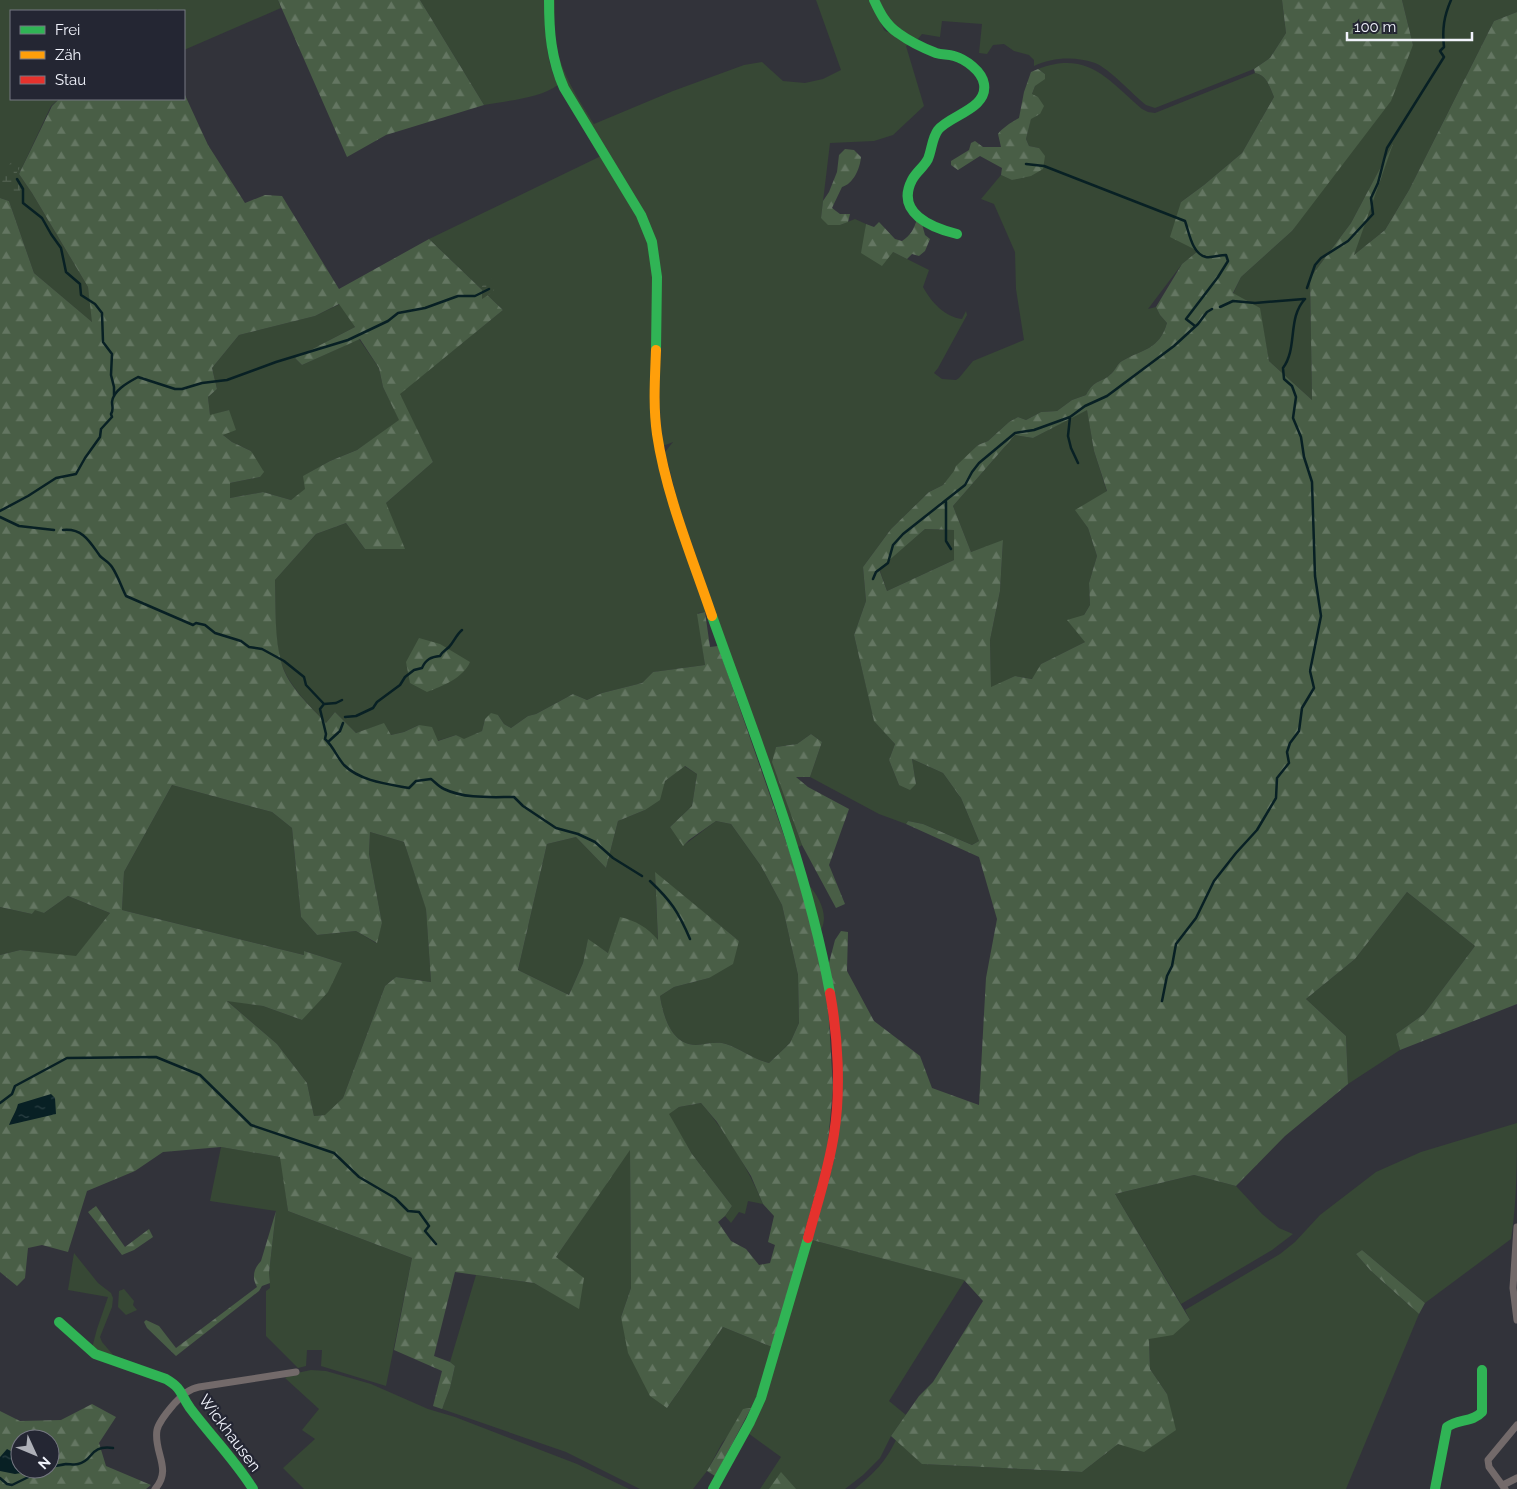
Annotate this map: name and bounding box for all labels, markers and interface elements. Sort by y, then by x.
legend [10,10,185,100]
scale bar [1347,10,1472,42]
text: 100 m [1354,18,1396,36]
text: Frei [55,21,80,39]
text: Zäh [55,46,81,64]
text: Stau [55,71,86,89]
street label: Wickhausen [195,1391,265,1475]
north arrow [10,1429,60,1479]
text: N [35,1454,54,1472]

